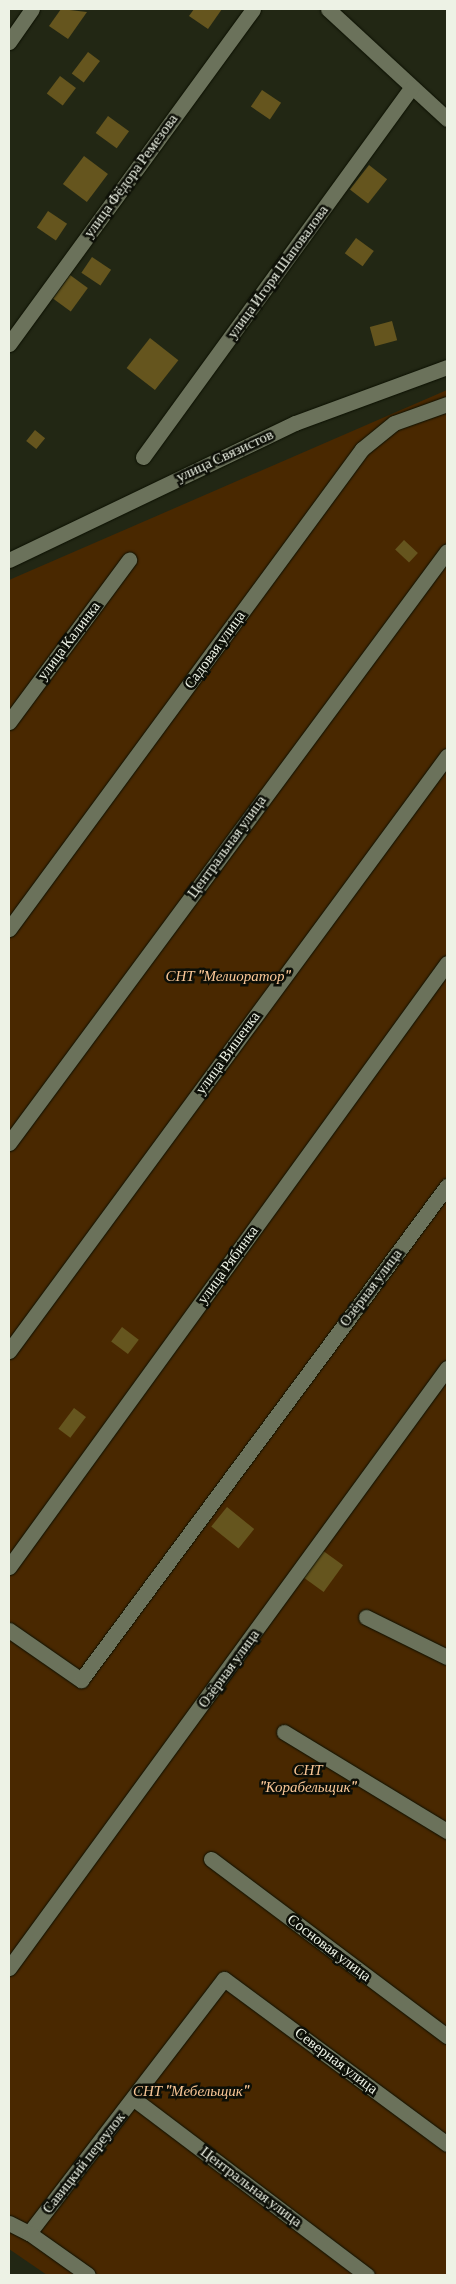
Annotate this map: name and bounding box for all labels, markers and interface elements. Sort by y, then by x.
street label: улица Фёдора Ремезова [80,111,182,241]
street label: улица Игоря Шаповалова [224,202,332,342]
street label: улица Связистов [174,426,276,486]
street label: улица Калинка [34,598,104,684]
street label: Садовая улица [181,607,249,693]
street label: Центральная улица [184,792,270,902]
park label: СНТ "Мелиоратор" [165,968,291,986]
street label: улица Вишенка [192,1008,264,1098]
street label: улица Рябинка [194,1223,262,1307]
street label: Озёрная улица [336,1246,406,1330]
street label: Озёрная улица [195,1626,263,1712]
park label: СНТ "Корабельщик" [259,1761,357,1796]
street label: Сосновая улица [284,1911,374,1985]
street label: Северная улица [291,2024,381,2098]
park label: СНТ "Мебельщик" [133,2083,249,2101]
street label: Савицкий переулок [39,2109,129,2217]
street label: Центральная улица [197,2143,305,2231]

